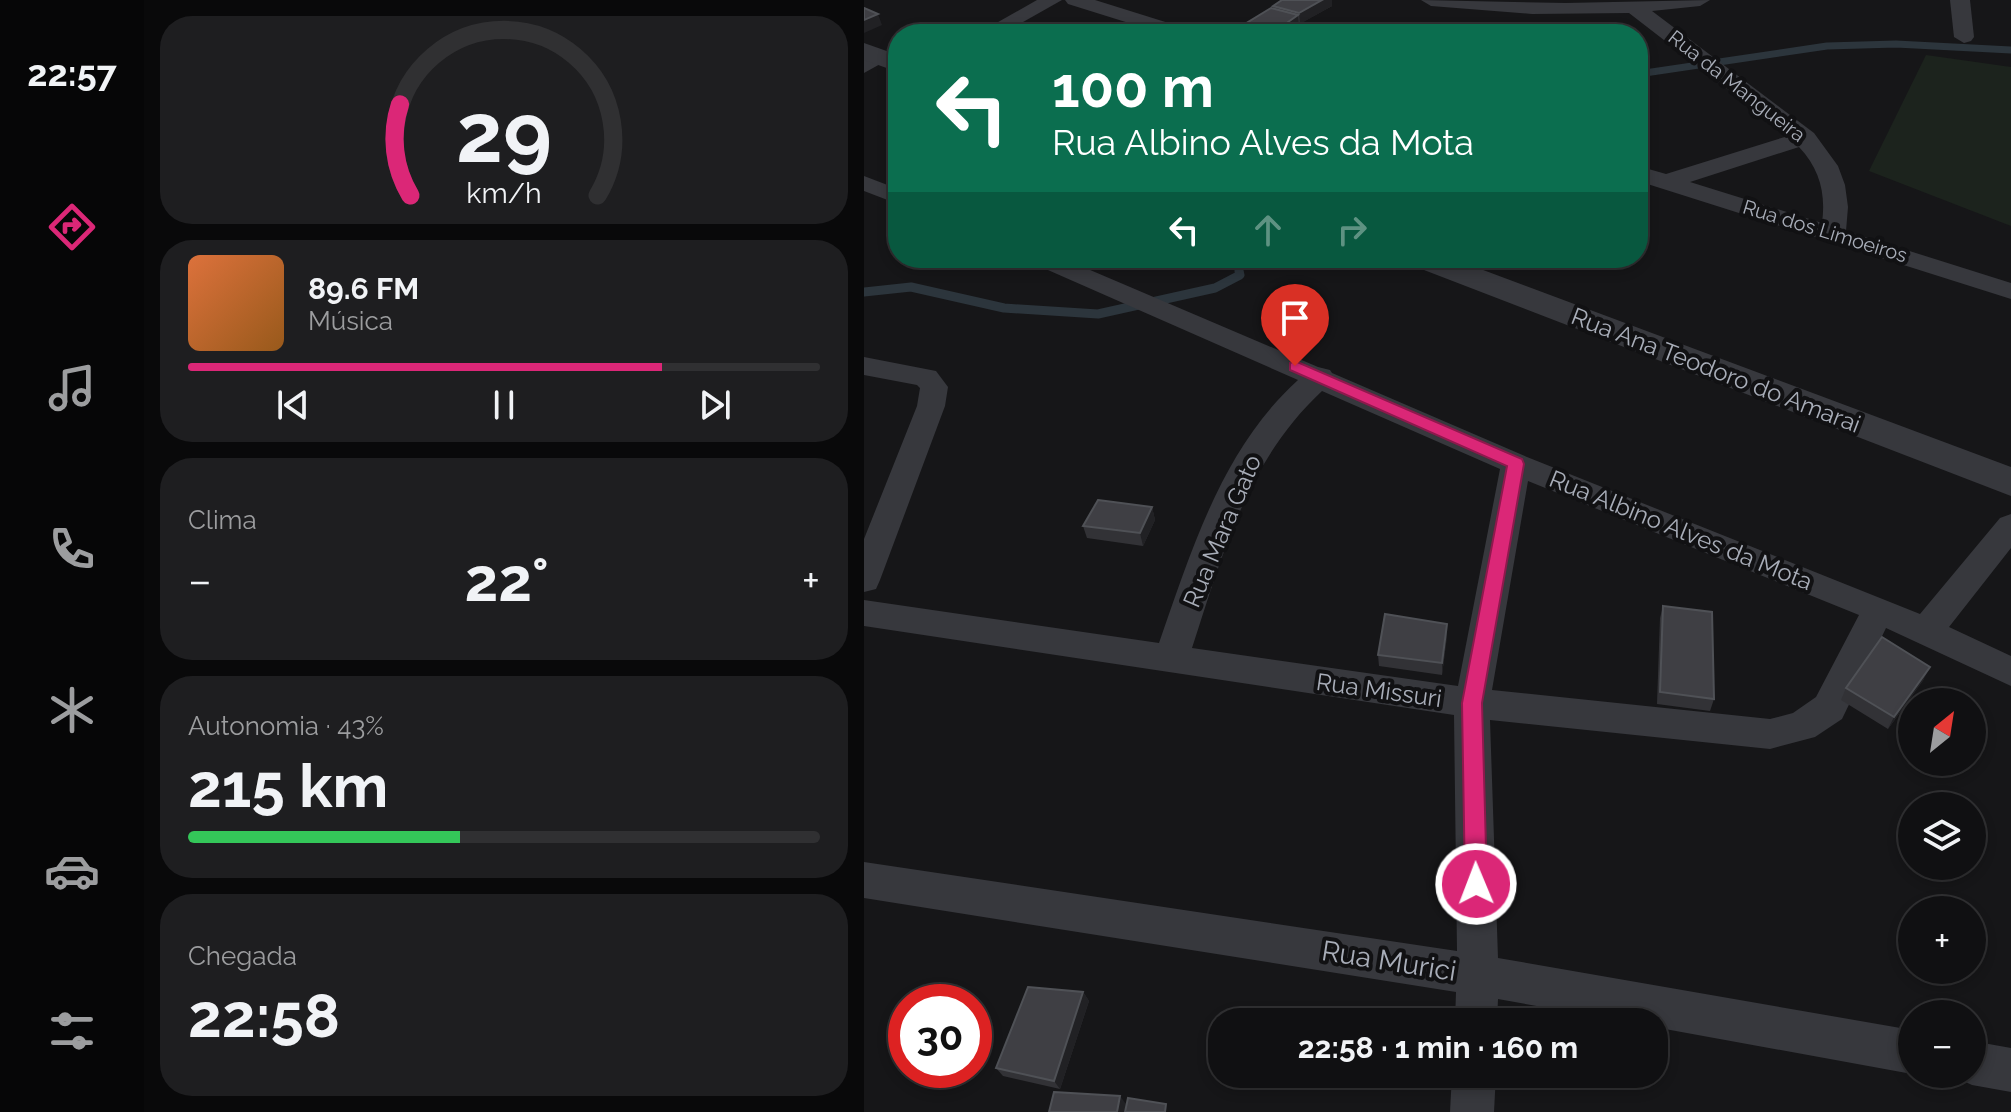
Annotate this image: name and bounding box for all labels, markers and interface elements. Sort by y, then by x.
street label: Rua da Mangueira [1664,25,1810,147]
text: 22:57 [27,52,117,94]
text: 100 m [1052,54,1214,120]
icon: left [920,56,1024,160]
text: 29 [456,84,552,181]
text: Rua Albino Alves da Mota [1052,121,1474,163]
text: km/h [466,176,542,210]
street label: Rua dos Limoeiros [1740,195,1910,267]
icon: directions [44,199,100,255]
icon: left [1162,208,1206,252]
icon: ahead [1246,208,1290,252]
icon: right [1330,208,1374,252]
text: 89.6 FM [308,271,419,306]
pin [1261,284,1329,366]
icon: arrive [1273,296,1317,340]
street label: Rua Ana Teodoro do Amarai [1567,301,1865,439]
text: Música [308,306,393,336]
icon: music [44,360,100,416]
icon: previous [271,383,315,427]
icon: pause [482,383,526,427]
icon: next [693,383,737,427]
street label: Rua Mara Gato [1177,450,1267,612]
street label: Rua Albino Alves da Mota [1545,464,1817,596]
text: Clima [188,505,257,535]
icon: phone [44,521,100,577]
text: 22° [465,545,549,615]
text: − [188,555,212,606]
text: + [802,555,820,606]
street label: Rua Missuri [1314,667,1444,713]
icon: climate [44,682,100,738]
north arrow [1898,688,1986,776]
map controls [1898,688,1986,1088]
text: Autonomia · 43% [188,711,384,741]
text: 215 km [188,751,388,821]
button: layers [1898,792,1986,880]
position arrow [1434,842,1518,926]
icon: car [44,843,100,899]
button: + [1898,896,1986,984]
street label: Rua Murici [1319,934,1459,988]
text: Chegada [188,941,297,971]
text: 22:58 [188,981,340,1051]
speed limit sign: 30 [888,984,992,1088]
button: − [1898,1000,1986,1088]
icon: filters [44,1003,100,1059]
text: 22:58 · 1 min · 160 m [1298,1030,1578,1065]

